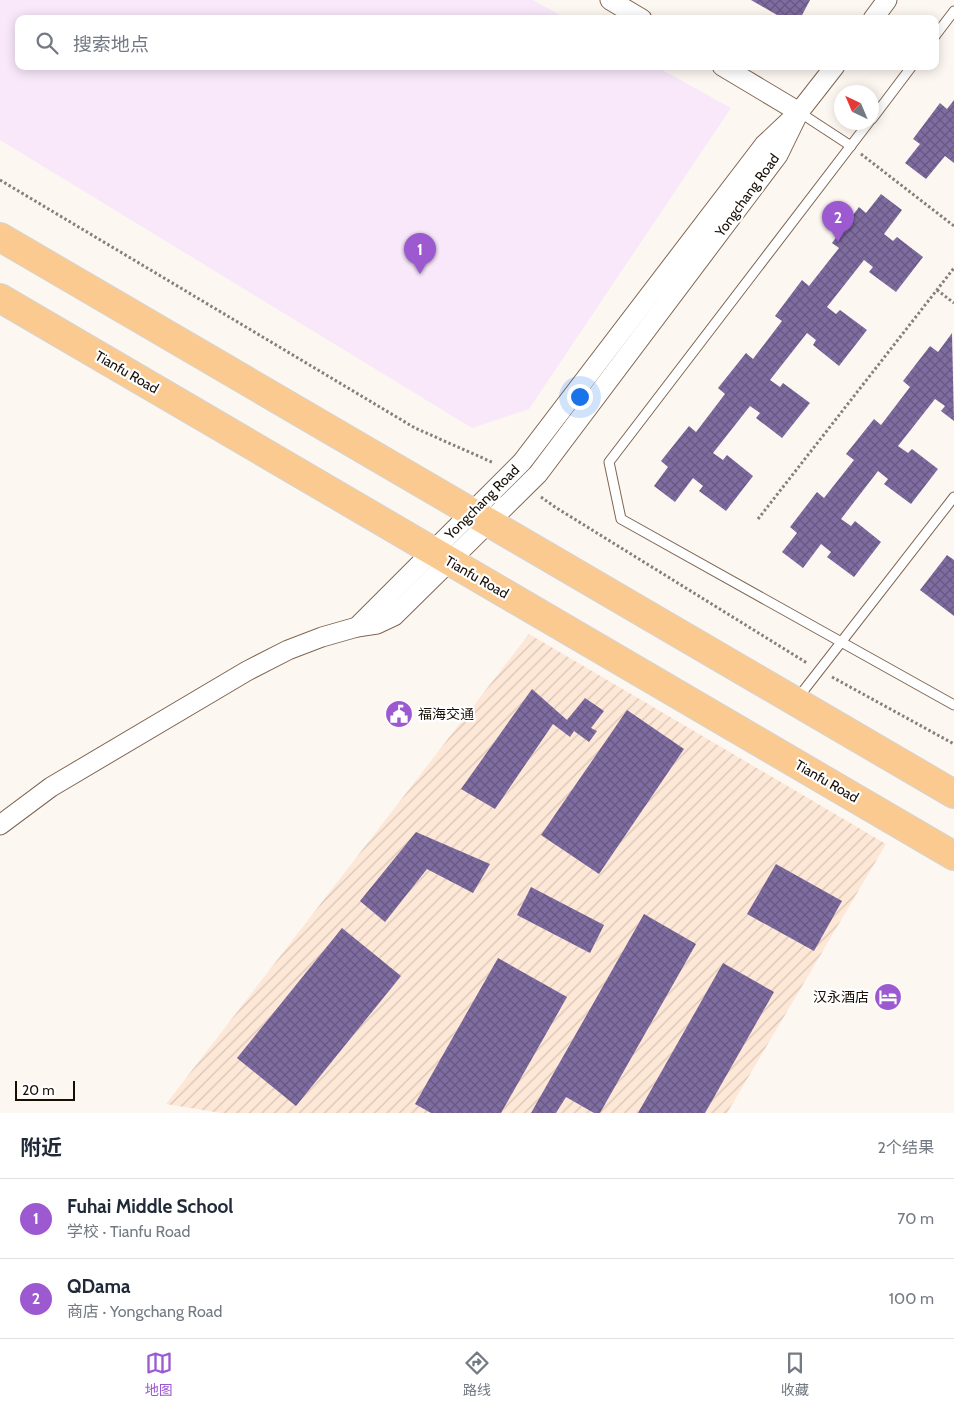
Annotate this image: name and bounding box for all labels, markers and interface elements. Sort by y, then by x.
search box [15,15,939,70]
icon: search [33,29,61,57]
text: 搜索地点 [73,33,149,56]
north arrow [834,85,879,130]
street label: Yongchang Road [710,150,783,241]
pin: 2 [822,201,854,242]
pin: 1 [404,233,436,274]
street label: Tianfu Road [92,347,162,397]
your location [567,384,593,410]
street label: Yongchang Road [440,461,523,544]
street label: Tianfu Road [442,552,512,602]
public building icon: 福海交通 [384,699,414,729]
place label: 福海交通 [418,705,474,723]
street label: Tianfu Road [792,756,862,806]
hotel icon: 汉永酒店 [873,982,903,1012]
place label: 汉永酒店 [813,988,869,1006]
scale bar [15,1078,75,1101]
text: 20 m [22,1081,55,1099]
text: 附近 [20,1135,62,1160]
text: 2个结果 [878,1138,934,1157]
text: Fuhai Middle School [67,1195,233,1218]
text: 1 [33,1209,39,1228]
text: 70 m [897,1209,934,1228]
text: 学校 · Tianfu Road [67,1222,190,1241]
text: QDama [67,1275,130,1298]
text: 2 [32,1289,40,1308]
text: 100 m [889,1289,934,1308]
text: 商店 · Yongchang Road [67,1302,222,1321]
tab: 地图 [145,1349,173,1399]
tab: 路线 [463,1349,491,1399]
tab: 收藏 [781,1349,809,1399]

